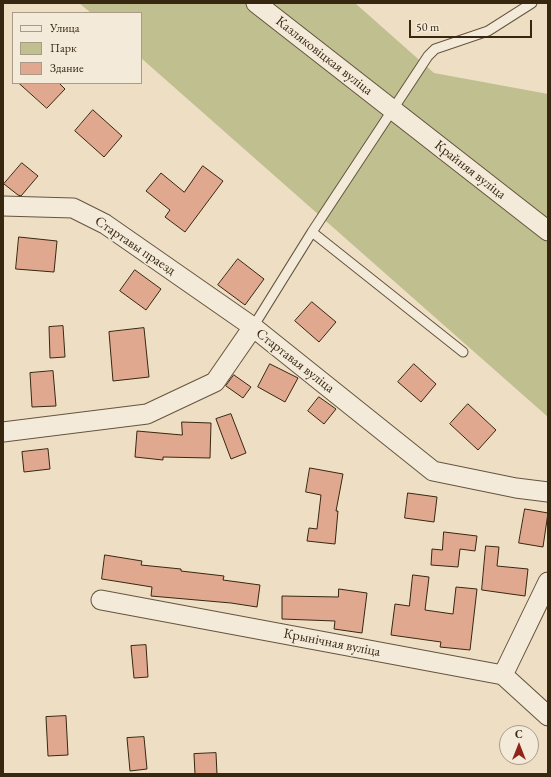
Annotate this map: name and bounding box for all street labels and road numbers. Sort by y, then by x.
street label: Казляковіцкая вуліца [272,13,376,99]
street label: Крайняя вуліца [431,137,509,203]
street label: Стартавы праезд [91,213,179,279]
street label: Стартавая вуліца [252,325,338,397]
street label: Крынічная вуліца [282,625,382,661]

